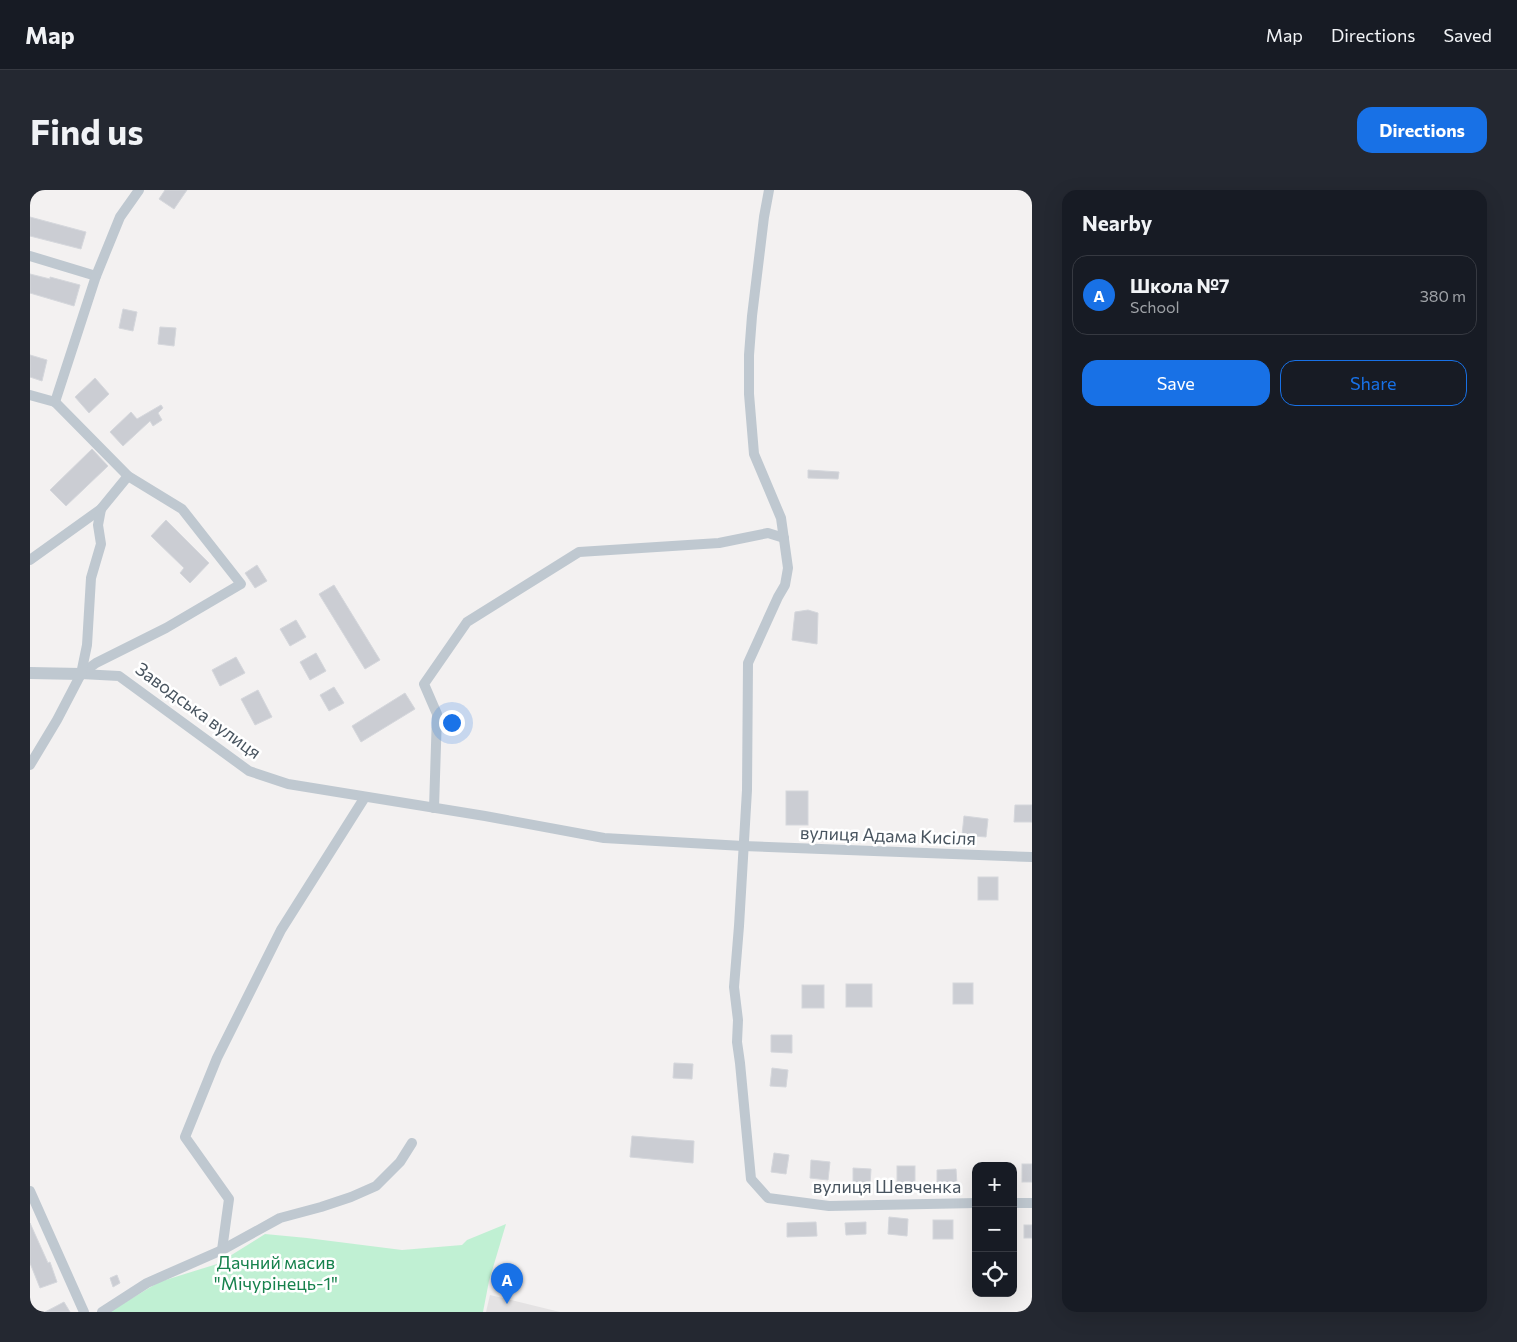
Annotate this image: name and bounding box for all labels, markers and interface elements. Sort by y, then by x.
text: Map [25,20,75,49]
text: Map [1266,24,1303,46]
text: Directions [1331,24,1415,46]
text: Saved [1443,24,1492,46]
button: Directions [1357,107,1487,153]
text: Find us [30,109,144,152]
text: Nearby [1082,210,1152,235]
text: Школа №7 [1130,274,1230,297]
text: A [1093,286,1105,305]
text: 380 m [1420,286,1466,305]
text: School [1130,297,1180,316]
button: Save [1082,360,1270,406]
button: Share [1280,360,1467,406]
street label: Заводська вулиця [132,657,266,763]
your location [439,710,465,736]
street label: вулиця Адама Кисіля [800,821,976,849]
map controls [972,1162,1017,1297]
button: + [972,1162,1017,1207]
street label: вулиця Шевченка [813,1175,961,1197]
button: − [972,1207,1017,1252]
park label: Дачний масив "Мічурінець-1" [214,1251,338,1294]
button: locate [972,1252,1017,1297]
pin: A [491,1263,523,1304]

